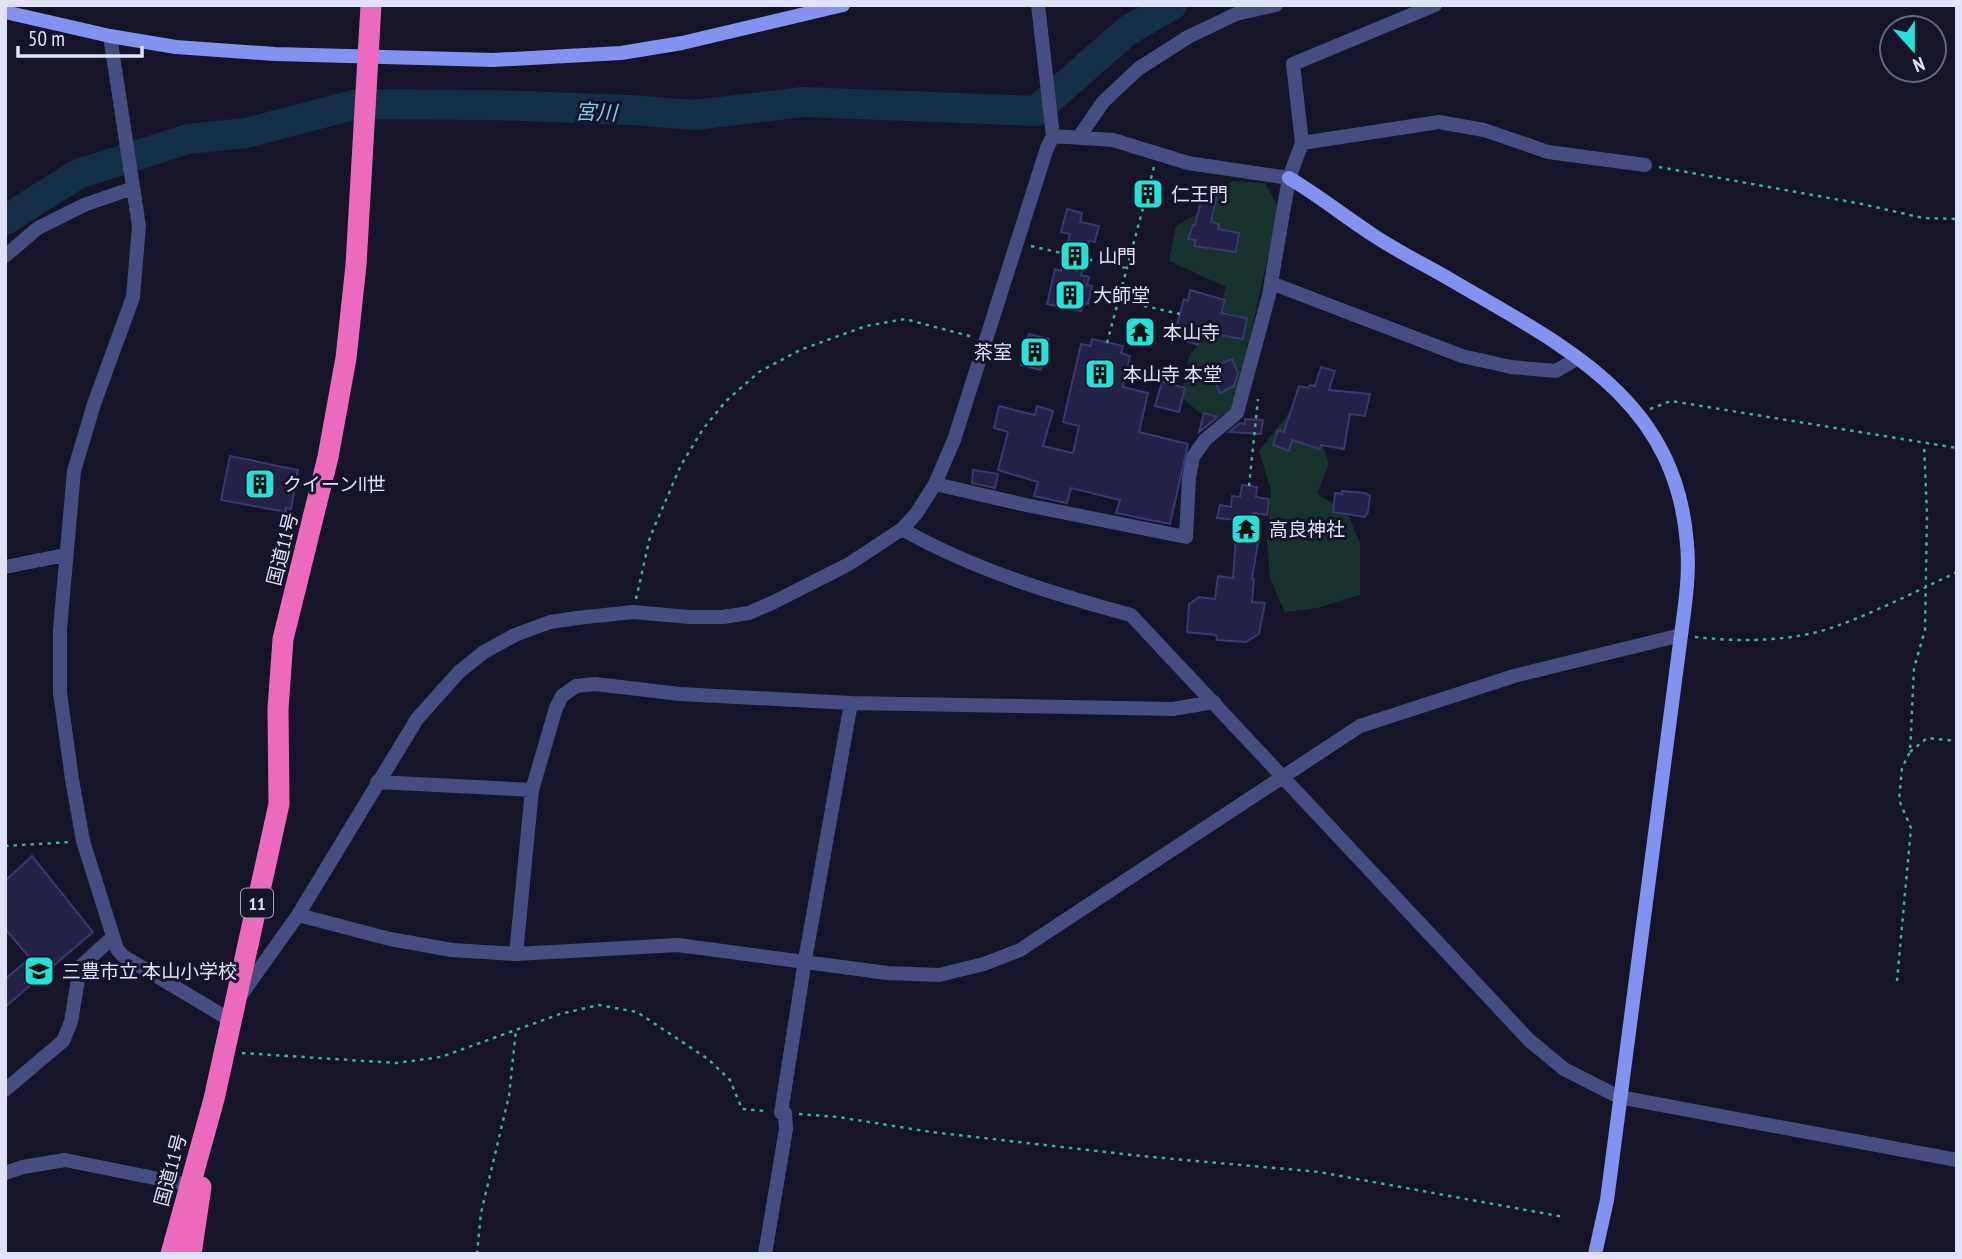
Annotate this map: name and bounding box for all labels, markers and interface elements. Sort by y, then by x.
scale bar [18,14,142,58]
north arrow [1878,14,1948,84]
text: 50 m [28,25,65,52]
text: N [1910,52,1928,78]
water label: 宮川 [575,98,619,126]
building icon: 仁王門 [1131,177,1165,211]
place label: 仁王門 [1171,182,1228,206]
building icon: 山門 [1058,239,1092,273]
place label: 山門 [1098,244,1136,268]
building icon: 大師堂 [1053,278,1087,312]
place label: 大師堂 [1093,283,1150,307]
temple icon: 本山寺 [1123,315,1157,349]
place label: 本山寺 [1163,320,1220,344]
building icon: 茶室 [1018,335,1052,369]
place label: 茶室 [974,340,1012,364]
building icon: 本山寺 本堂 [1083,357,1117,391]
place label: 本山寺 本堂 [1123,362,1222,386]
building icon: クイーンII世 [243,467,277,501]
place label: クイーンII世 [283,472,386,496]
street label: 国道11号 [261,510,303,588]
temple icon: 高良神社 [1229,512,1263,546]
place label: 高良神社 [1269,517,1345,541]
road number: 11 [241,888,273,918]
school or university icon: 三豊市立 本山小学校 [22,954,56,988]
place label: 三豊市立 本山小学校 [62,959,237,983]
street label: 国道11号 [149,1131,191,1209]

